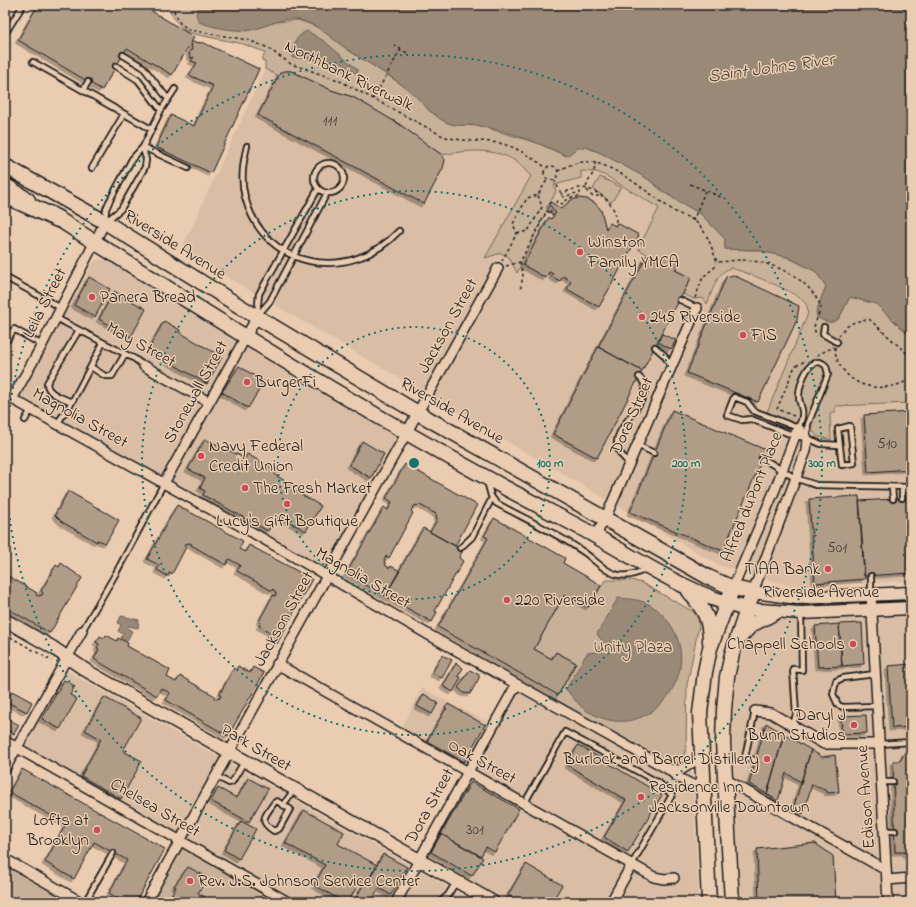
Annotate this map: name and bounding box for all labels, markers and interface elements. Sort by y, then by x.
street label: Northbank Riverwalk [280,34,418,118]
water label: Saint Johns River [706,47,838,91]
house number: 111 [323,110,337,132]
street label: Riverside Avenue [119,204,231,287]
place label: Winston Family YMCA [587,230,679,276]
marker: Winston Family YMCA [575,247,585,257]
street label: Leila Street [17,263,74,343]
street label: Jackson Street [412,274,485,378]
place label: Panera Bread [100,285,196,310]
marker: Panera Bread [87,292,97,302]
place label: 245 Riverside [650,305,741,330]
marker: 245 Riverside [637,312,647,322]
street label: May Street [101,316,181,375]
place label: FIS [750,323,777,348]
marker: FIS [738,330,748,340]
street label: Stonewall Street [157,336,235,448]
place label: BurgerFi [254,370,316,397]
street label: Riverside Avenue [395,371,509,451]
street label: Dora Street [603,373,660,460]
marker: BurgerFi [242,377,252,387]
street label: Magnolia Street [27,381,133,457]
street label: Alfred duPont Place [714,428,790,566]
house number: 510 [877,433,897,455]
place label: Navy Federal Credit Union [209,434,303,479]
marker: Navy Federal Credit Union [196,451,206,461]
text: 100 m [537,455,564,473]
text: 200 m [671,455,701,473]
text: 300 m [807,455,837,473]
centre of rings [407,456,421,470]
place label: The Fresh Market [253,476,372,501]
marker: The Fresh Market [240,483,250,493]
marker: Lucy's Gift Boutique [282,499,292,509]
place label: Lucy's Gift Boutique [216,509,358,535]
house number: 501 [827,537,847,559]
street label: Magnolia Street [310,541,415,617]
place label: TIAA Bank [745,557,821,582]
marker: TIAA Bank [823,564,833,574]
street label: Jackson Street [248,567,321,671]
street label: Riverside Avenue [763,580,880,605]
place label: 220 Riverside [515,588,605,613]
marker: 220 Riverside [502,595,512,605]
place label: Chappell Schools [727,632,845,657]
park label: Unity Plaza [594,635,672,661]
marker: Chappell Schools [848,639,858,649]
place label: Daryl J Bunn Studios [746,703,846,748]
street label: Park Street [216,718,296,778]
marker: Daryl J Bunn Studios [849,720,859,730]
street label: Oak Street [443,733,521,791]
street label: Edison Avenue [850,744,882,850]
place label: Burlock and Barrel Distillery [562,747,759,773]
marker: Burlock and Barrel Distillery [762,754,772,764]
street label: Dora Street [398,763,461,849]
street label: Chelsea Street [105,772,205,844]
place label: Residence Inn Jacksonville Downtown [649,775,809,820]
marker: Residence Inn Jacksonville Downtown [636,792,646,802]
place label: Lofts at Brooklyn [26,808,89,854]
house number: 301 [466,819,484,841]
marker: Lofts at Brooklyn [92,825,102,835]
place label: Rev. J.S. Johnson Service Center [198,869,420,894]
marker: Rev. J.S. Johnson Service Center [185,876,195,886]

